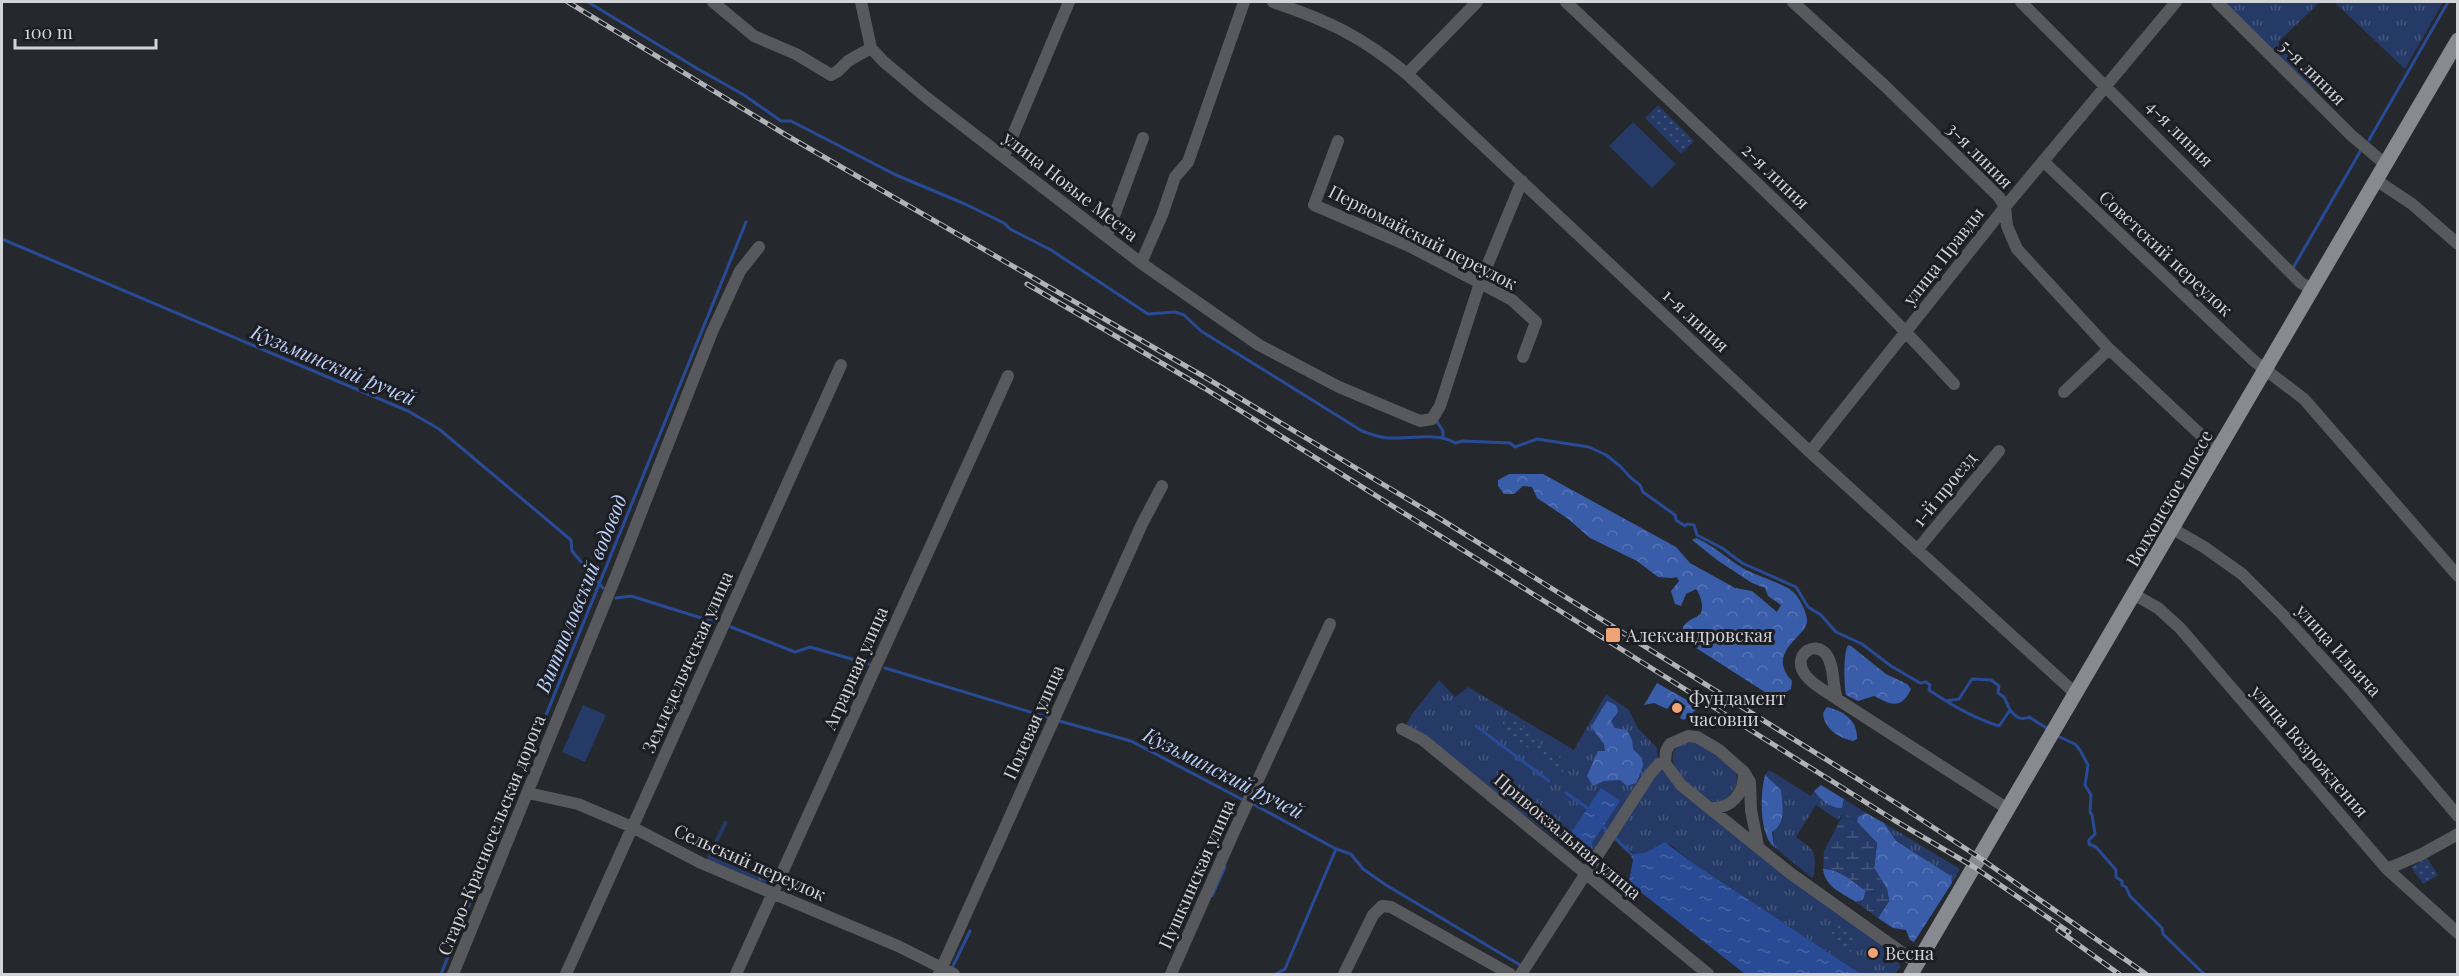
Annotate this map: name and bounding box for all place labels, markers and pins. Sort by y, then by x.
place label: Александровская [1625,623,1773,647]
marker: Александровская [1604,626,1622,644]
place label: Фундамент часовни [1689,686,1786,731]
marker: Фундамент часовни [1670,701,1684,715]
place label: Весна [1885,941,1934,965]
marker: Весна [1866,946,1880,960]

